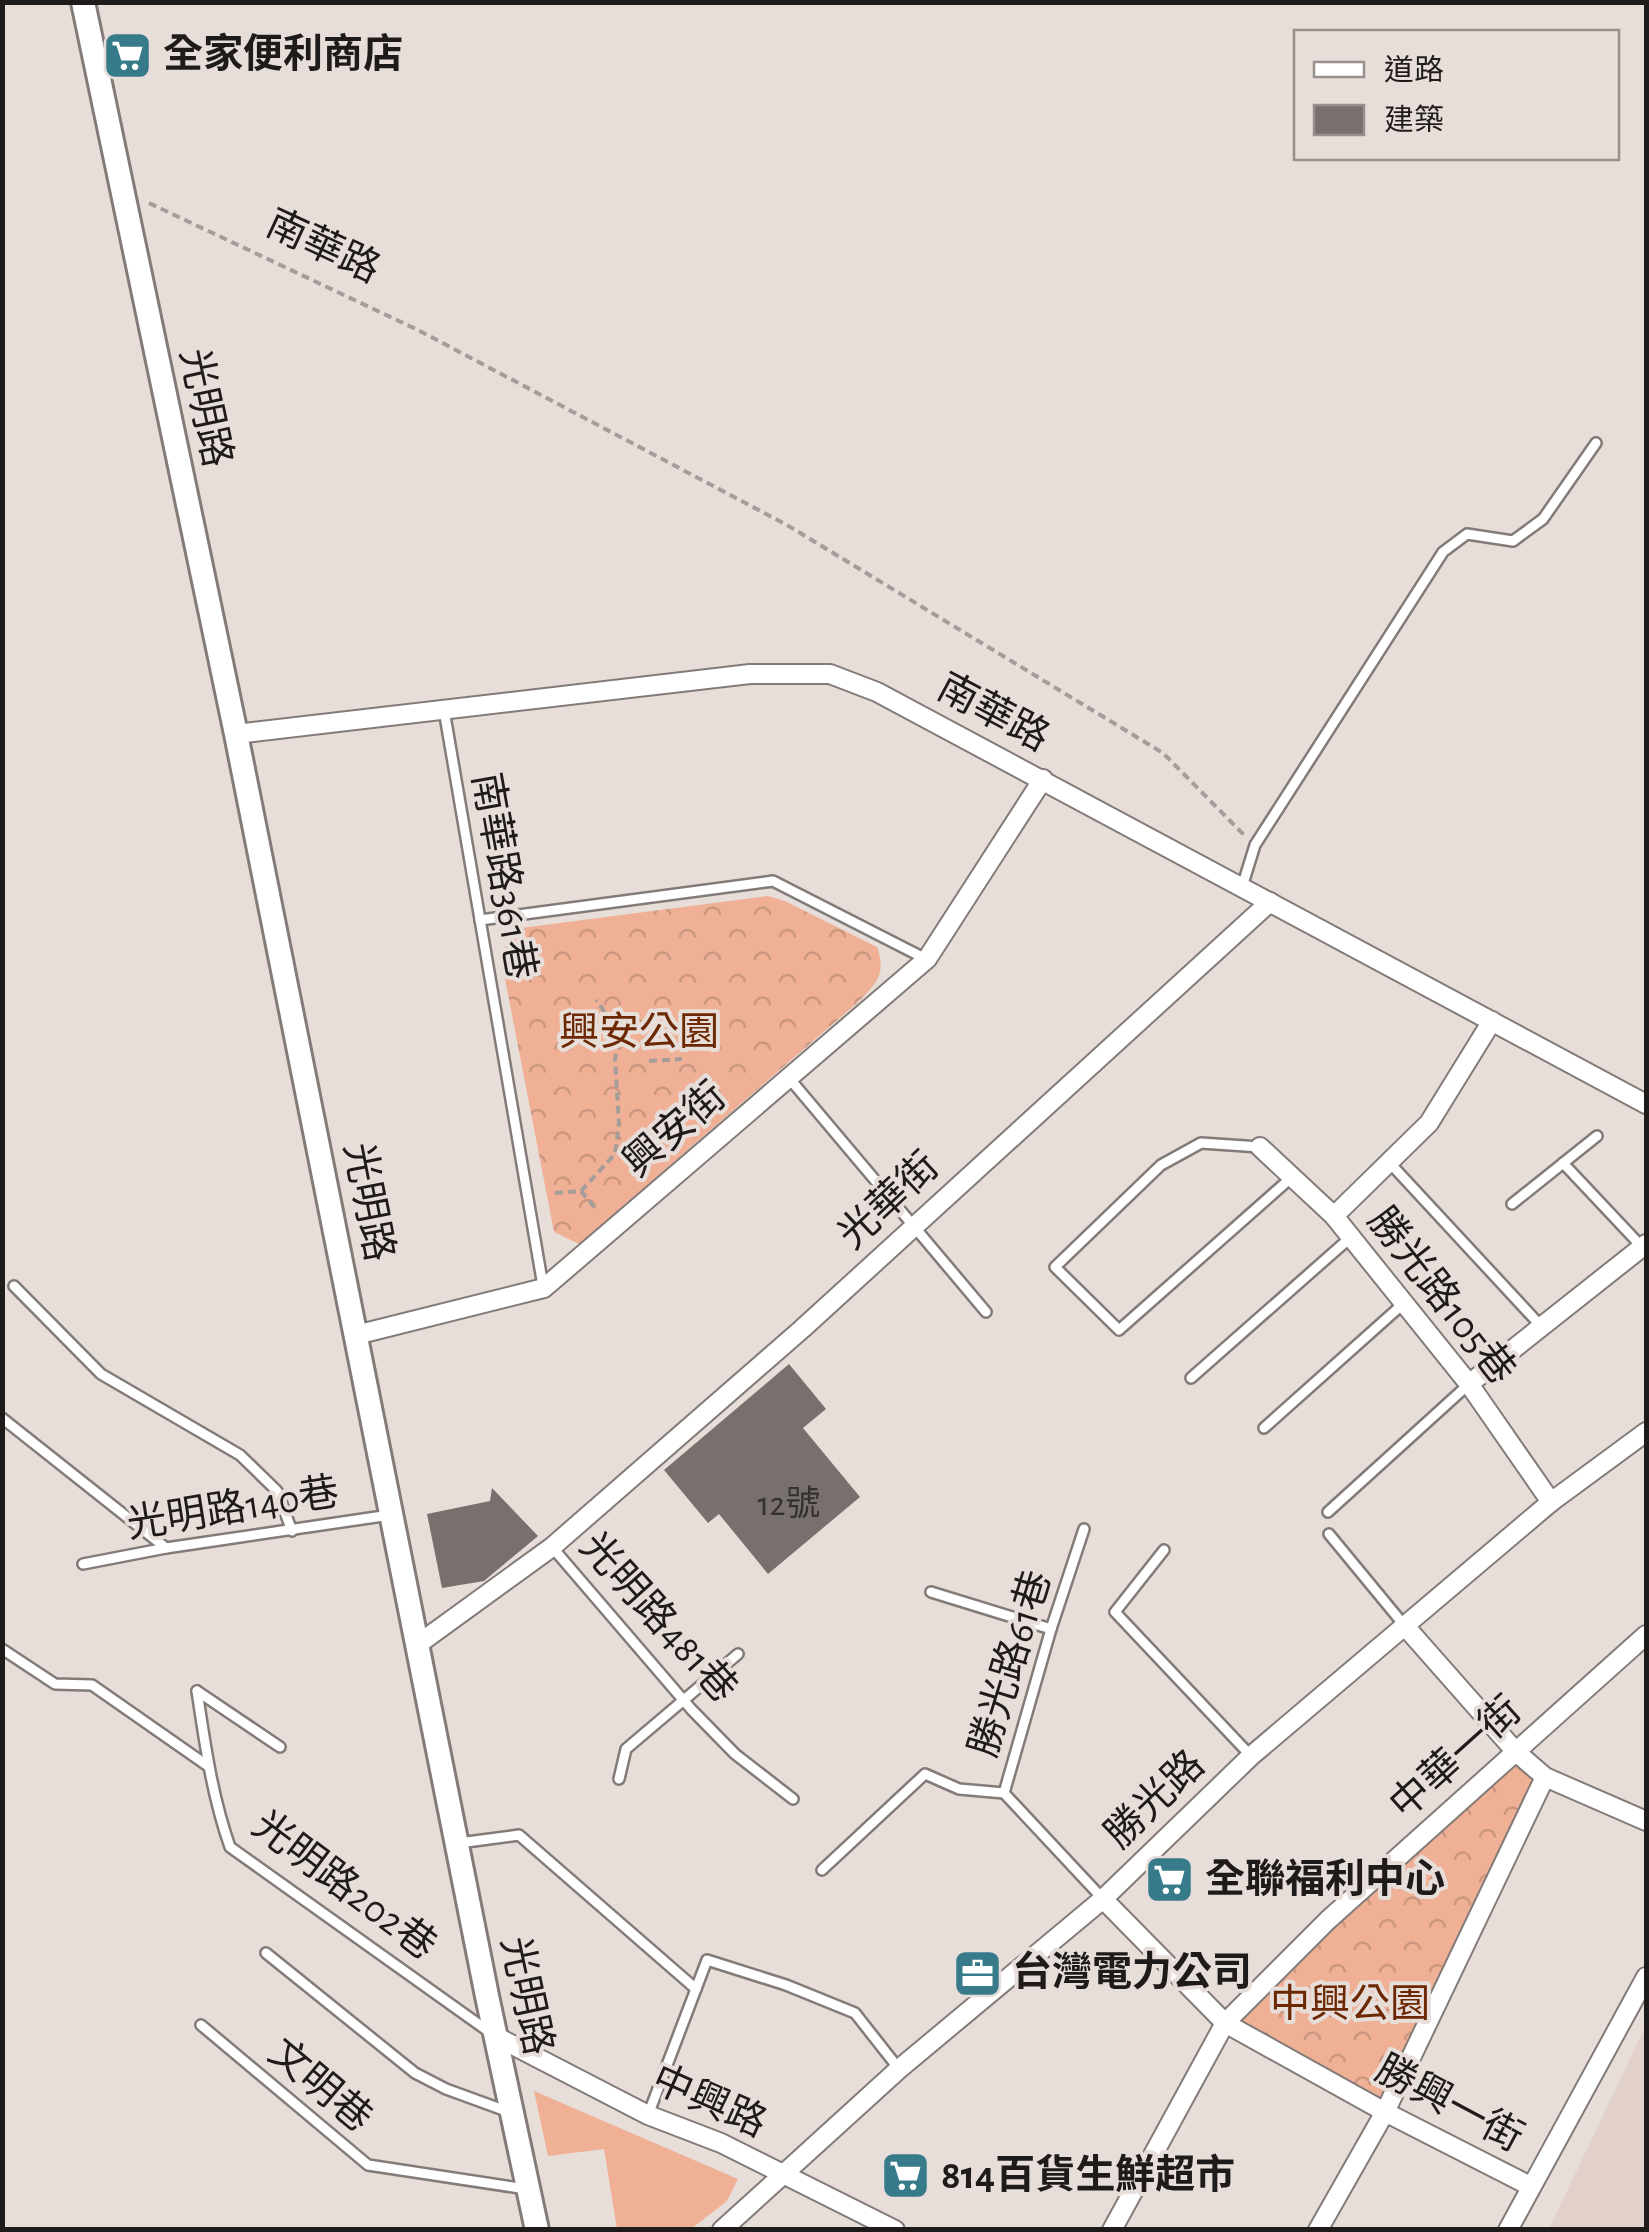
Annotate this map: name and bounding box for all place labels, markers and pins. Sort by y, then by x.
supermarket icon: 全家便利商店 [102,29,154,81]
place label: 全家便利商店 [163,32,403,75]
supermarket icon: 全聯福利中心 [1144,1854,1196,1906]
place label: 全聯福利中心 [1205,1858,1445,1900]
office icon: 台灣電力公司 [951,1947,1003,1999]
place label: 台灣電力公司 [1012,1950,1252,1993]
supermarket icon: 814百貨生鮮超市 [880,2150,932,2202]
place label: 814百貨生鮮超市 [941,2153,1235,2196]

